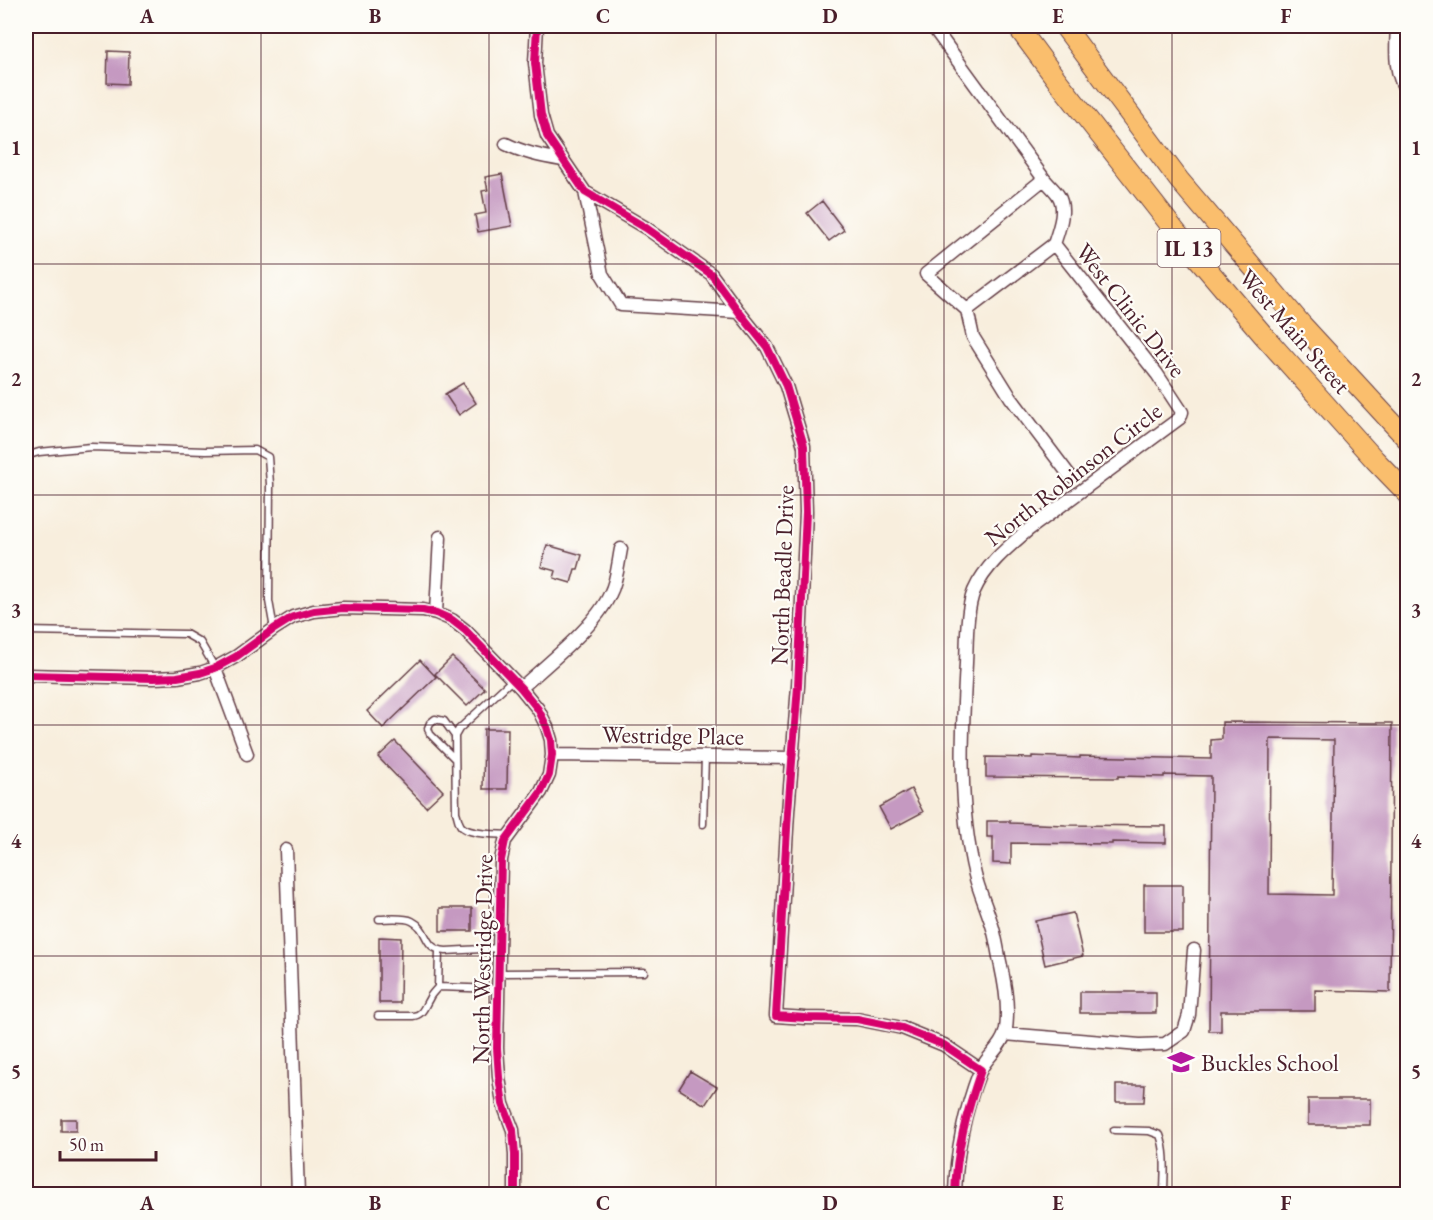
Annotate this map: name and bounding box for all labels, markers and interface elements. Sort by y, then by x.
text: A [139,3,155,29]
text: B [369,3,381,29]
text: C [596,3,610,29]
text: D [822,3,838,29]
text: E [1052,3,1064,29]
text: F [1281,3,1292,29]
text: 1 [11,135,21,161]
text: 1 [1411,135,1421,161]
road number: IL 13 [1158,229,1220,267]
street label: West Clinic Drive [1069,237,1193,383]
street label: West Main Street [1232,262,1358,400]
text: 2 [11,366,22,392]
text: 2 [1411,366,1422,392]
street label: North Robinson Circle [978,395,1168,553]
street label: North Beadle Drive [763,485,801,665]
text: 3 [11,597,21,623]
text: 3 [1411,597,1421,623]
street label: Westridge Place [602,718,744,752]
text: 4 [11,828,22,854]
text: 4 [1411,828,1422,854]
street label: North Westridge Drive [465,854,499,1064]
school or university icon: Buckles School [1166,1047,1196,1077]
place label: Buckles School [1201,1047,1339,1078]
text: 5 [11,1058,21,1084]
text: 5 [1411,1058,1421,1084]
scale bar [60,1124,156,1162]
text: 50 m [69,1133,104,1156]
text: A [139,1190,155,1216]
text: B [369,1190,381,1216]
text: C [596,1190,610,1216]
text: D [822,1190,838,1216]
text: E [1052,1190,1064,1216]
text: F [1281,1190,1292,1216]

